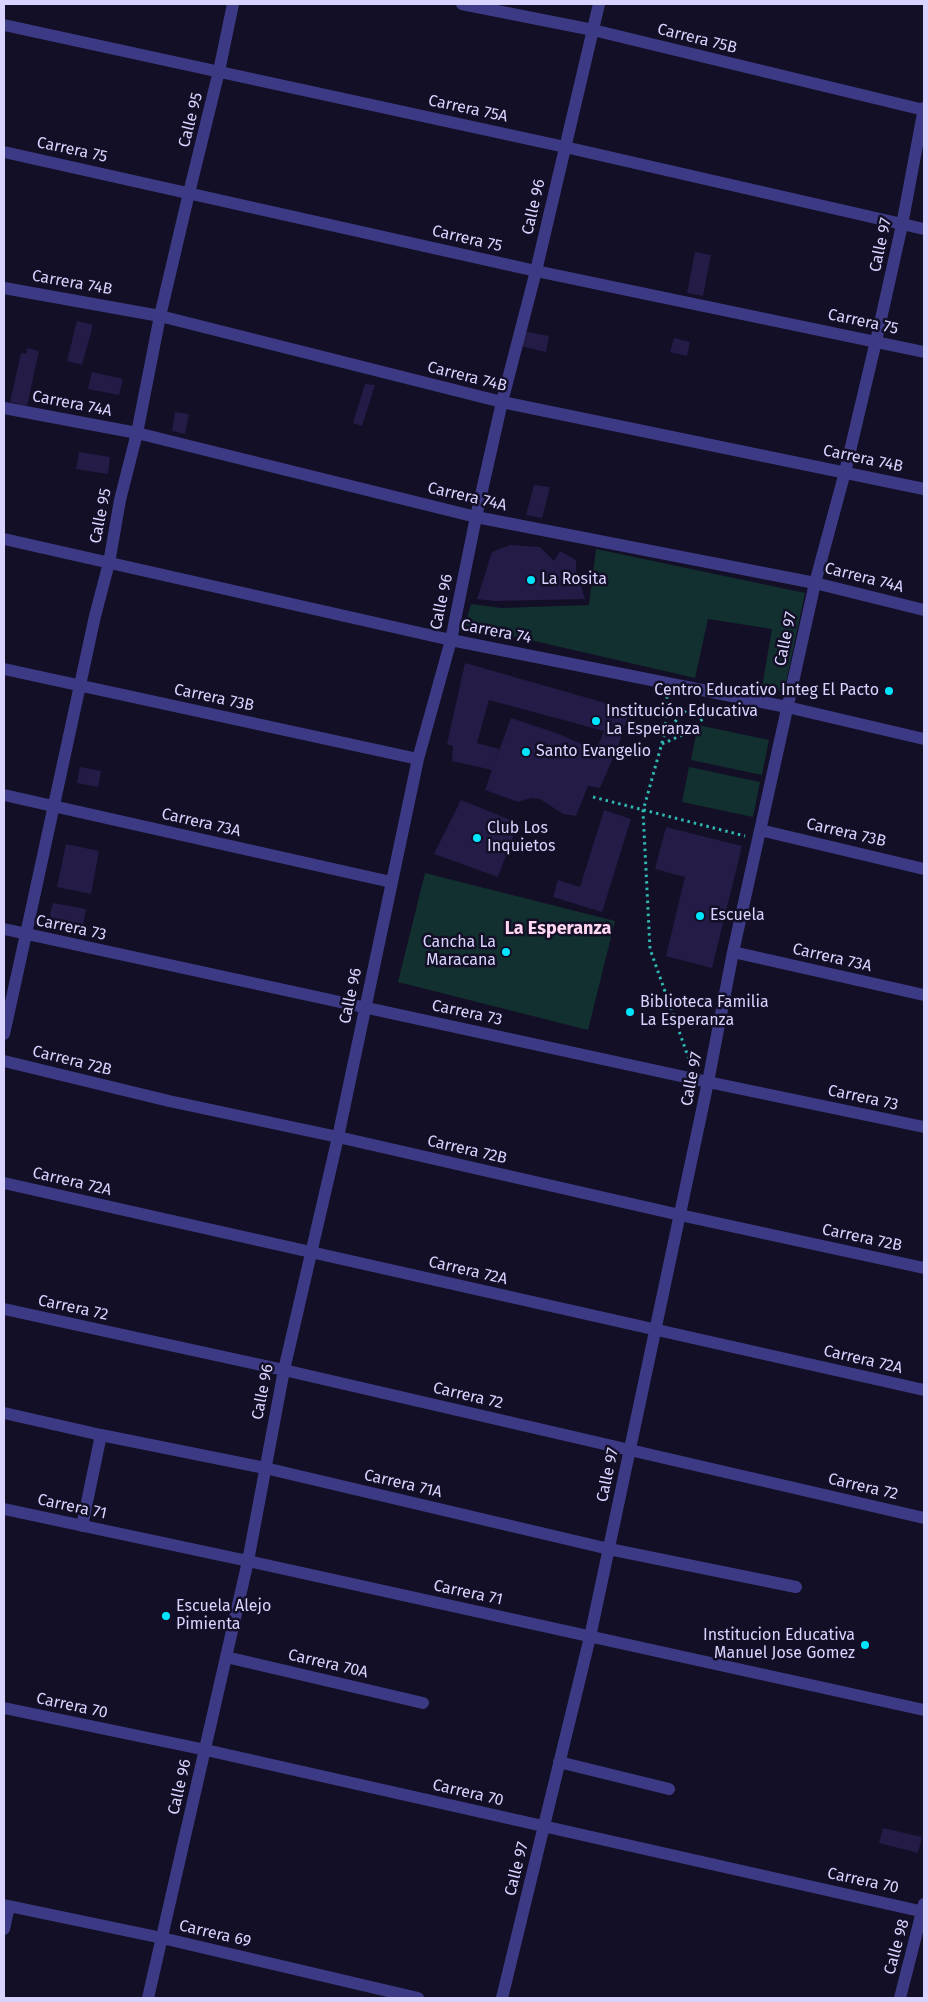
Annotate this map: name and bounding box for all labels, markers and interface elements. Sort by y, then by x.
street label: Carrera 75B [655,20,739,58]
street label: Calle 95 [175,91,207,149]
street label: Carrera 75A [427,91,509,127]
street label: Carrera 75 [35,133,109,167]
street label: Calle 96 [518,177,550,237]
street label: Calle 97 [866,216,896,274]
street label: Carrera 75 [430,222,504,256]
street label: Carrera 74B [30,266,114,300]
street label: Carrera 75 [826,305,900,339]
street label: Carrera 74B [425,358,509,396]
street label: Carrera 74A [31,387,113,421]
street label: Carrera 74B [821,441,905,477]
street label: Carrera 74A [425,479,509,515]
street label: Calle 95 [86,487,116,545]
street label: Carrera 74A [822,559,906,597]
place label: La Rosita [541,570,607,590]
street label: Calle 96 [427,572,457,632]
marker: La Rosita [525,574,537,586]
street label: Calle 97 [771,610,801,668]
street label: Carrera 74 [459,616,533,648]
street label: Carrera 73B [172,680,256,716]
place label: Centro Educativo Integ El Pacto [654,681,879,701]
marker: Centro Educativo Integ El Pacto [883,685,895,697]
place label: Institución Educativa La Esperanza [606,702,758,740]
marker: Institución Educativa La Esperanza [590,715,602,727]
place label: Santo Evangelio [536,742,651,762]
marker: Santo Evangelio [520,746,532,758]
street label: Carrera 73A [159,805,243,841]
street label: Carrera 73B [804,815,888,851]
place label: Club Los Inquietos [487,819,556,857]
marker: Club Los Inquietos [471,832,483,844]
place label: Escuela [710,906,765,926]
marker: Escuela [694,910,706,922]
street label: Carrera 73 [34,911,108,945]
district label: La Esperanza [505,918,611,940]
place label: Cancha La Maracana [423,933,496,971]
street label: Carrera 73A [790,940,874,976]
marker: Cancha La Maracana [500,946,512,958]
street label: Calle 96 [336,966,366,1026]
place label: Biblioteca Familia La Esperanza [640,993,769,1031]
street label: Carrera 73 [430,996,504,1030]
marker: Biblioteca Familia La Esperanza [624,1006,636,1018]
street label: Carrera 72B [30,1042,114,1080]
street label: Calle 97 [677,1050,707,1108]
street label: Carrera 73 [826,1081,900,1115]
street label: Carrera 72B [425,1132,509,1168]
street label: Carrera 72A [31,1164,113,1200]
street label: Carrera 72B [820,1220,904,1256]
street label: Carrera 72A [427,1253,509,1289]
street label: Carrera 72 [36,1291,110,1325]
street label: Carrera 72A [822,1342,904,1378]
street label: Calle 96 [248,1362,278,1422]
street label: Carrera 72 [431,1379,505,1413]
street label: Calle 97 [593,1446,623,1504]
street label: Carrera 71A [362,1466,444,1502]
street label: Carrera 72 [826,1470,900,1504]
street label: Carrera 71 [36,1490,108,1524]
street label: Carrera 71 [432,1576,504,1610]
place label: Escuela Alejo Pimienta [176,1597,271,1635]
marker: Escuela Alejo Pimienta [160,1610,172,1622]
place label: Institucion Educativa Manuel Jose Gomez [703,1626,855,1664]
marker: Institucion Educativa Manuel Jose Gomez [859,1639,871,1651]
street label: Carrera 70A [286,1645,370,1683]
street label: Carrera 70 [35,1689,109,1723]
street label: Calle 96 [164,1757,196,1817]
street label: Carrera 70 [431,1775,505,1811]
street label: Calle 97 [501,1840,533,1898]
street label: Carrera 70 [826,1864,900,1898]
street label: Carrera 69 [177,1916,253,1952]
street label: Calle 98 [880,1917,914,1977]

